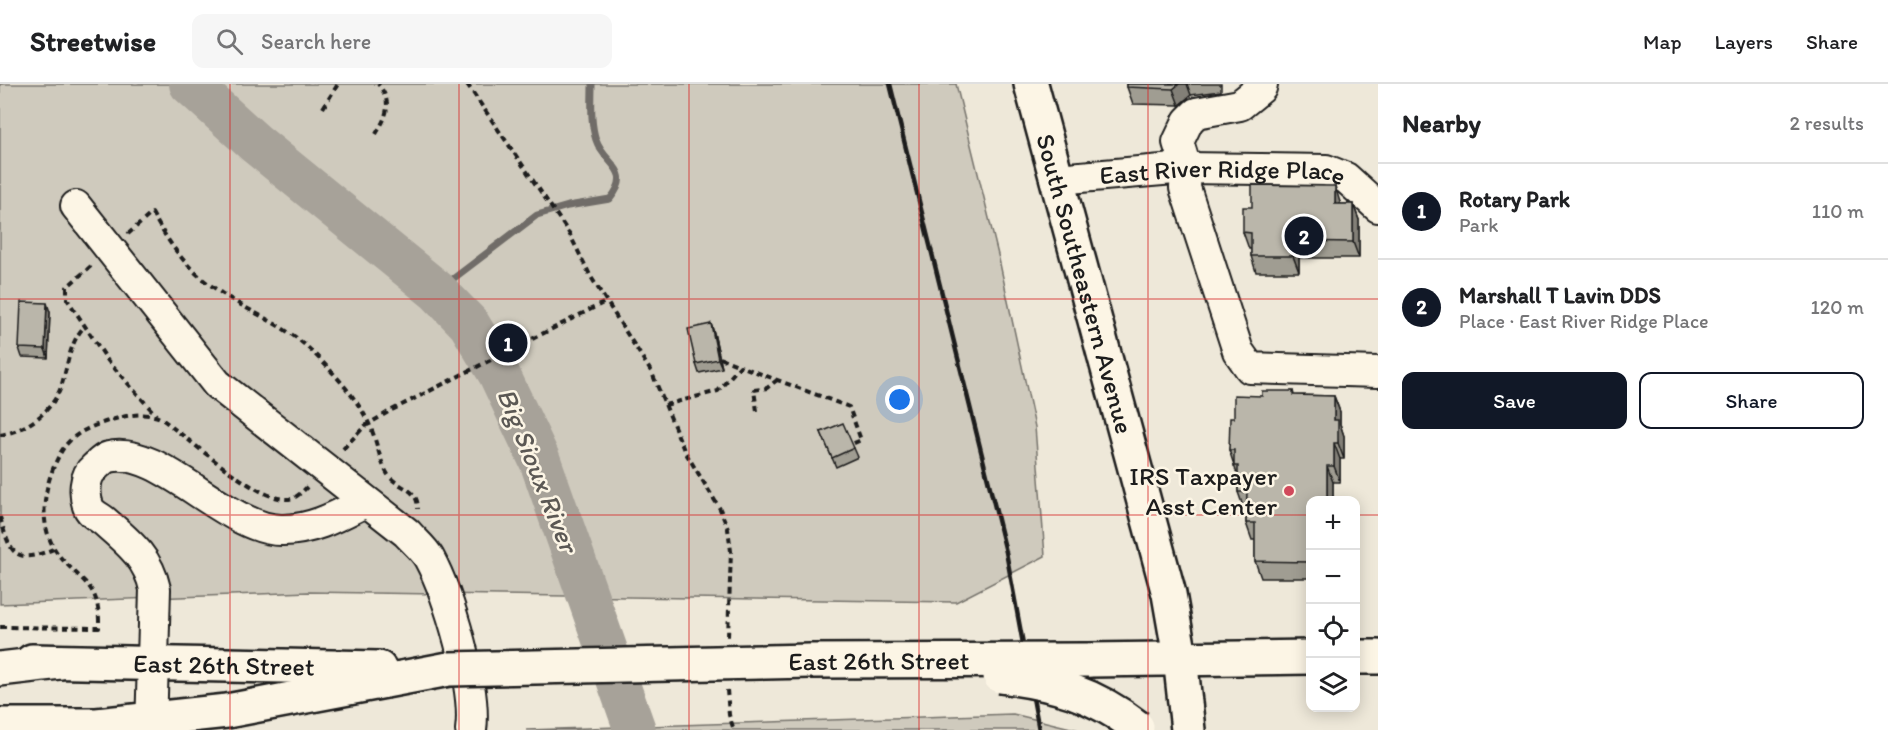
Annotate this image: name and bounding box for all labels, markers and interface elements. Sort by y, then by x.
search box [192,14,612,68]
text: Streetwise [30,24,156,58]
icon: search [213,25,246,58]
text: Search here [261,28,371,55]
text: Map [1643,29,1682,54]
text: Layers [1715,29,1773,54]
text: Share [1806,29,1858,54]
text: Nearby [1402,107,1481,139]
text: 2 results [1790,111,1864,135]
street label: South Southeastern Avenue [1029,130,1141,437]
street label: East River Ridge Place [1098,152,1350,192]
text: Rotary Park [1459,186,1570,213]
text: 1 [1417,199,1426,223]
text: 110 m [1812,199,1864,223]
text: Park [1459,213,1498,237]
pin: 2 [1284,214,1324,258]
text: Marshall T Lavin DDS [1459,282,1661,309]
text: 2 [1416,295,1427,319]
text: 120 m [1811,295,1864,319]
text: Place · East River Ridge Place [1459,309,1709,333]
pin: 1 [488,320,528,366]
button: Save [1402,372,1627,429]
button: Share [1639,372,1864,429]
water label: Big Sioux River [490,383,587,560]
your location [885,385,914,414]
place label: IRS Taxpayer Asst Center [1129,460,1278,522]
marker: IRS Taxpayer Asst Center [1282,484,1296,498]
map controls [1306,496,1360,712]
button: + [1306,496,1360,550]
button: − [1306,550,1360,604]
button: locate [1306,604,1360,658]
street label: East 26th Street [788,644,970,677]
street label: East 26th Street [133,647,315,683]
button: layers [1306,658,1360,712]

